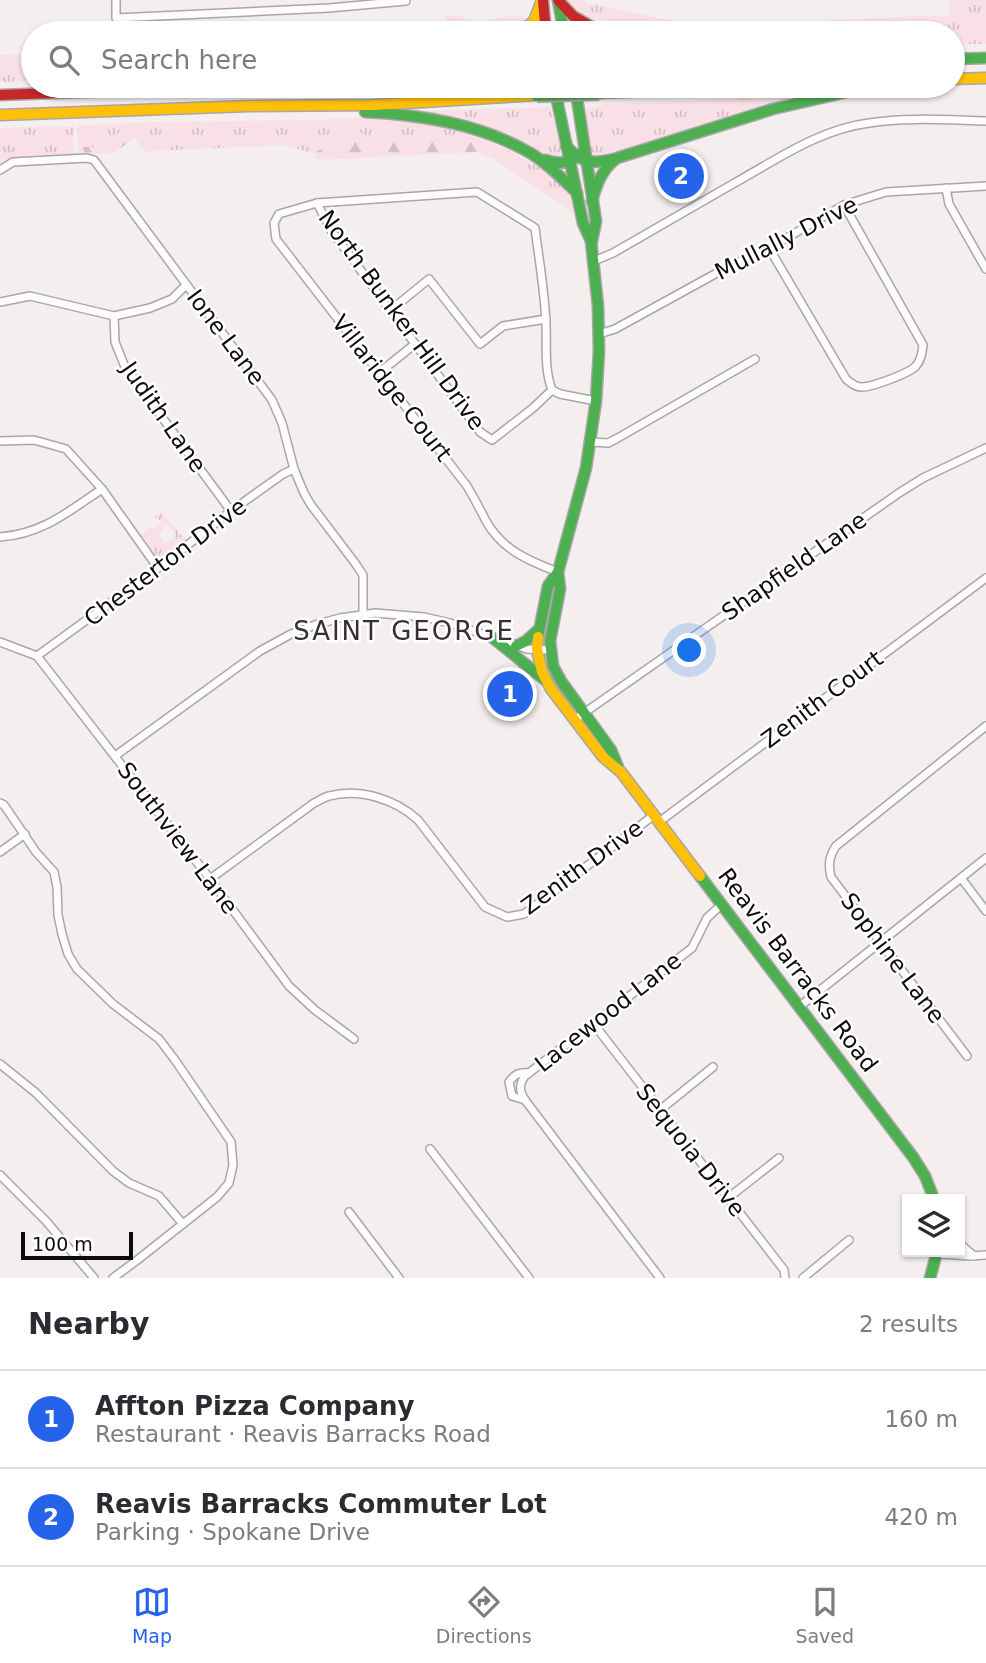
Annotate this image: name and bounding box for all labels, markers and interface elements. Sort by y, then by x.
search box [21,21,965,98]
icon: search [45,41,83,79]
text: Search here [101,45,257,75]
pin: 2 [658,150,704,202]
street label: Mullally Drive [710,191,862,285]
street label: North Bunker Hill Drive [314,205,490,435]
street label: Ione Lane [182,284,270,390]
street label: Villaridge Court [327,310,457,466]
street label: Judith Lane [115,355,212,477]
street label: Chesterton Drive [79,493,251,631]
street label: Shapfield Lane [717,506,871,626]
district label: SAINT GEORGE [293,616,515,646]
your location [672,633,706,667]
street label: Zenith Court [756,645,888,753]
pin: 1 [487,668,533,720]
street label: Southview Lane [113,757,243,919]
street label: Zenith Drive [516,814,648,920]
street label: Reavis Barracks Road [713,863,883,1077]
street label: Sophine Lane [836,888,950,1028]
street label: Lacewood Lane [530,947,686,1077]
street label: Sequoia Drive [631,1079,751,1221]
map controls [902,1194,965,1257]
button: layers [902,1194,965,1257]
scale bar [21,1229,133,1261]
text: 100 m [32,1233,93,1255]
text: Nearby [28,1306,150,1341]
text: 2 results [859,1311,958,1337]
text: Affton Pizza Company [95,1391,415,1421]
text: 1 [43,1406,59,1432]
text: 160 m [884,1406,958,1432]
text: Restaurant · Reavis Barracks Road [95,1421,491,1447]
text: Reavis Barracks Commuter Lot [95,1489,547,1519]
text: 2 [43,1504,59,1530]
text: 420 m [884,1504,958,1530]
text: Parking · Spokane Drive [95,1519,370,1545]
tab: Map [132,1583,172,1647]
tab: Directions [436,1583,532,1647]
tab: Saved [795,1583,854,1647]

